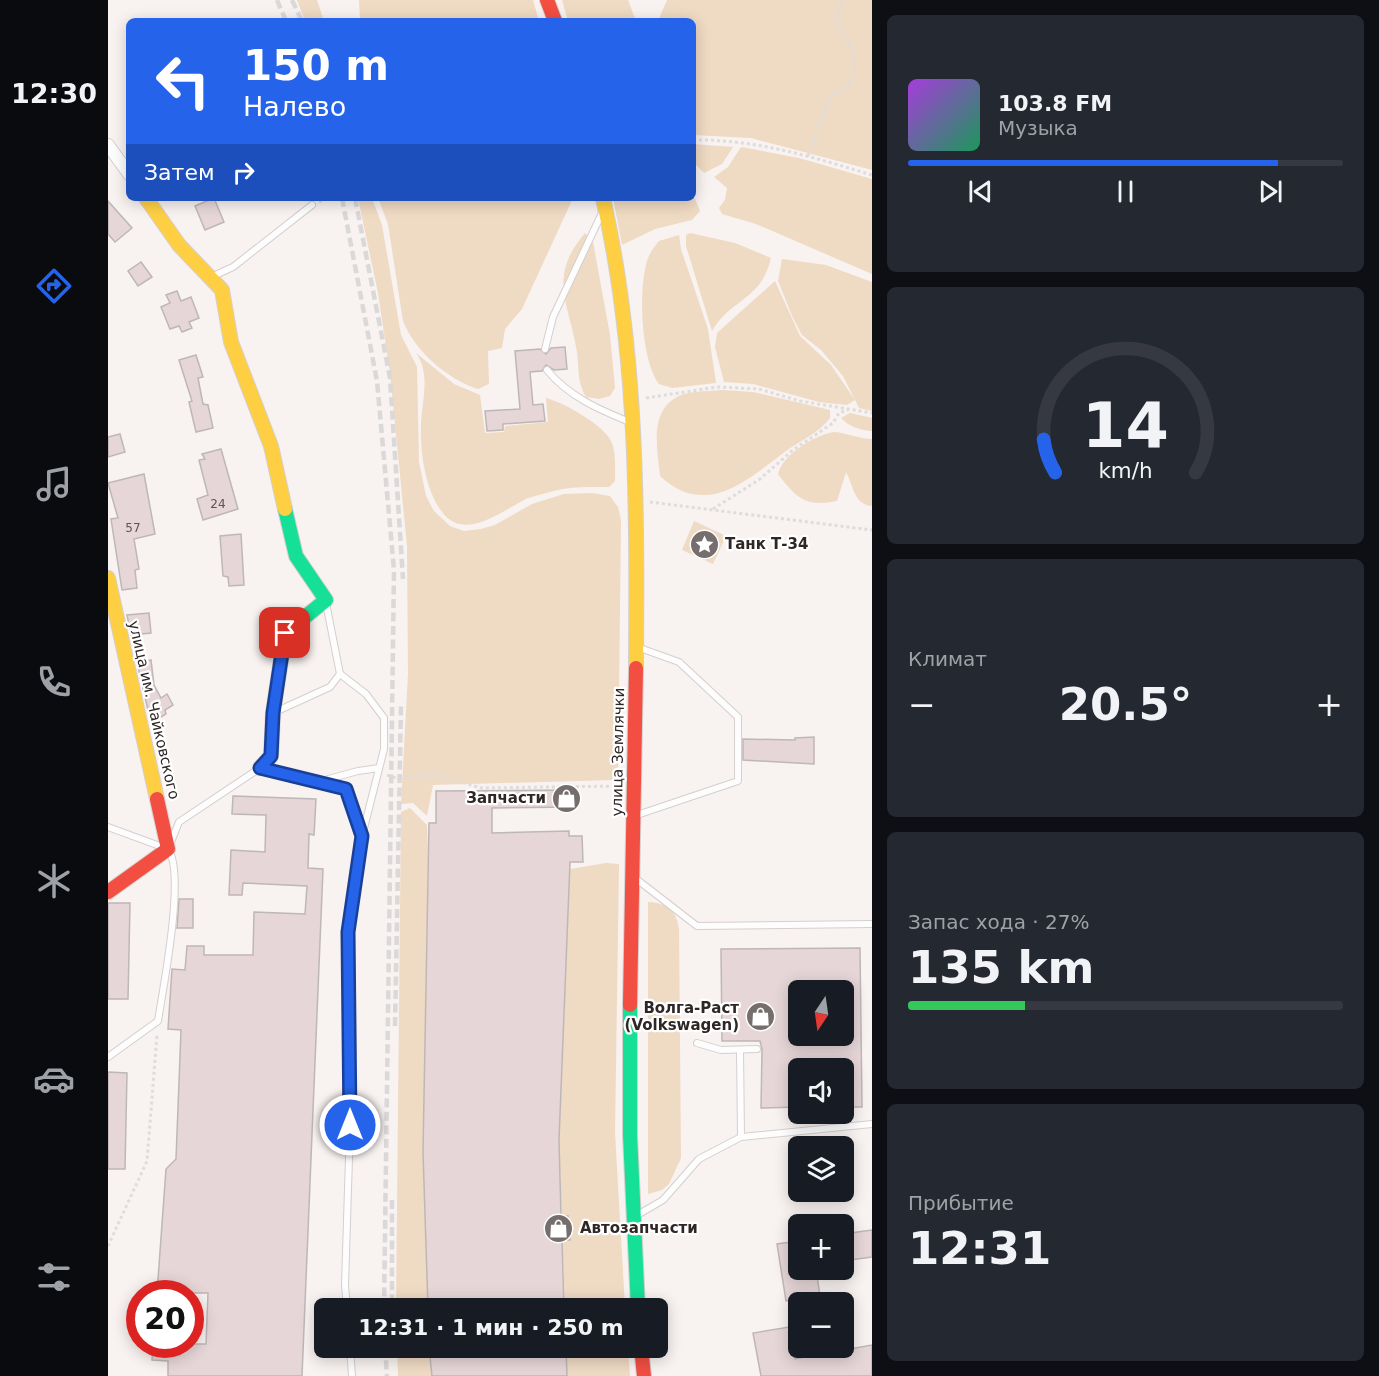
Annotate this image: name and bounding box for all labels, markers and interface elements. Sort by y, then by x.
text: 150 m [243,41,389,90]
icon: left [144,42,222,120]
text: 12:30 [11,78,97,109]
text: Налево [243,91,346,122]
text: 103.8 FM [998,91,1112,116]
text: Музыка [998,116,1078,140]
icon: right [227,156,260,189]
text: Затем [144,160,215,185]
icon: previous [964,175,997,208]
icon: pause [1109,175,1142,208]
icon: next [1254,175,1287,208]
icon: directions [33,265,75,307]
text: 14 [1082,389,1169,462]
text: km/h [1098,458,1153,483]
icon: music [33,463,75,505]
house number: 24 [210,497,226,511]
house number: 57 [125,521,141,535]
place icon: Танк Т-34 [688,528,720,560]
place label: Танк Т-34 [725,535,808,553]
pin [259,607,310,658]
icon: arrive [268,616,301,649]
street label: улица им. Чайковского [125,619,183,801]
text: Климат [908,647,987,671]
icon: phone [33,661,75,703]
text: 20.5° [1059,678,1192,731]
text: − [908,685,936,724]
text: + [1315,685,1343,724]
street label: улица Землячки [608,687,628,817]
shop icon: Запчасти [551,782,583,814]
place label: Запчасти [466,789,546,807]
icon: climate [33,860,75,902]
text: Запас хода · 27% [908,910,1089,934]
text: 135 km [908,941,1094,994]
north arrow [788,980,854,1046]
map controls [788,980,854,1358]
place label: Волга-Раст (Volkswagen) [625,999,739,1034]
shop icon: Волга-Раст (Volkswagen) [744,1001,776,1033]
icon: car [33,1058,75,1100]
button: sound [788,1058,854,1124]
position arrow [318,1093,382,1157]
button: layers [788,1136,854,1202]
text: Прибытие [908,1191,1014,1215]
shop icon: Автозапчасти [543,1212,575,1244]
button: + [788,1214,854,1280]
place label: Автозапчасти [580,1219,698,1237]
text: 12:31 [908,1222,1051,1275]
icon: filters [33,1256,75,1298]
speed limit sign: 20 [126,1280,204,1358]
button: − [788,1292,854,1358]
text: 12:31 · 1 мин · 250 m [358,1315,624,1340]

